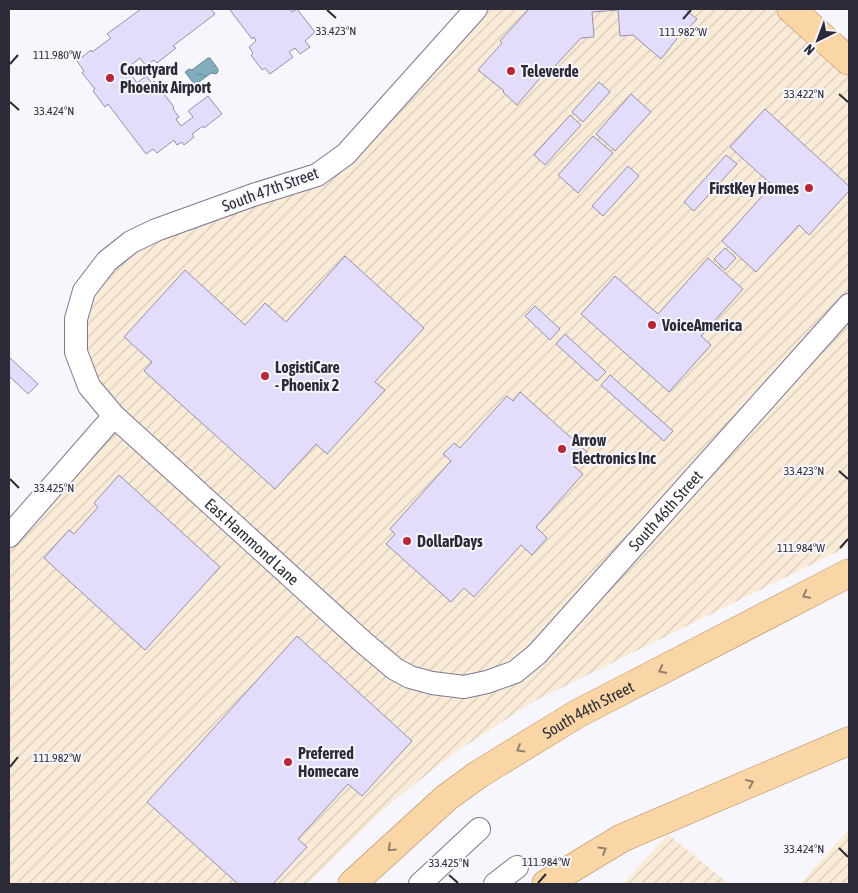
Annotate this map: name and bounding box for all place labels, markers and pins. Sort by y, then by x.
place label: Courtyard Phoenix Airport [120,60,211,96]
place label: Televerde [521,62,579,80]
marker: Televerde [505,65,517,77]
marker: Courtyard Phoenix Airport [104,72,116,84]
place label: FirstKey Homes [709,179,799,197]
marker: FirstKey Homes [803,182,815,194]
place label: VoiceAmerica [661,316,742,334]
marker: VoiceAmerica [646,319,658,331]
place label: LogistiCare - Phoenix 2 [275,358,340,394]
marker: LogistiCare - Phoenix 2 [259,370,271,382]
place label: Arrow Electronics Inc [571,431,656,467]
marker: Arrow Electronics Inc [556,443,568,455]
place label: DollarDays [417,532,483,550]
marker: DollarDays [401,535,413,547]
place label: Preferred Homecare [298,744,359,780]
marker: Preferred Homecare [282,756,294,768]

